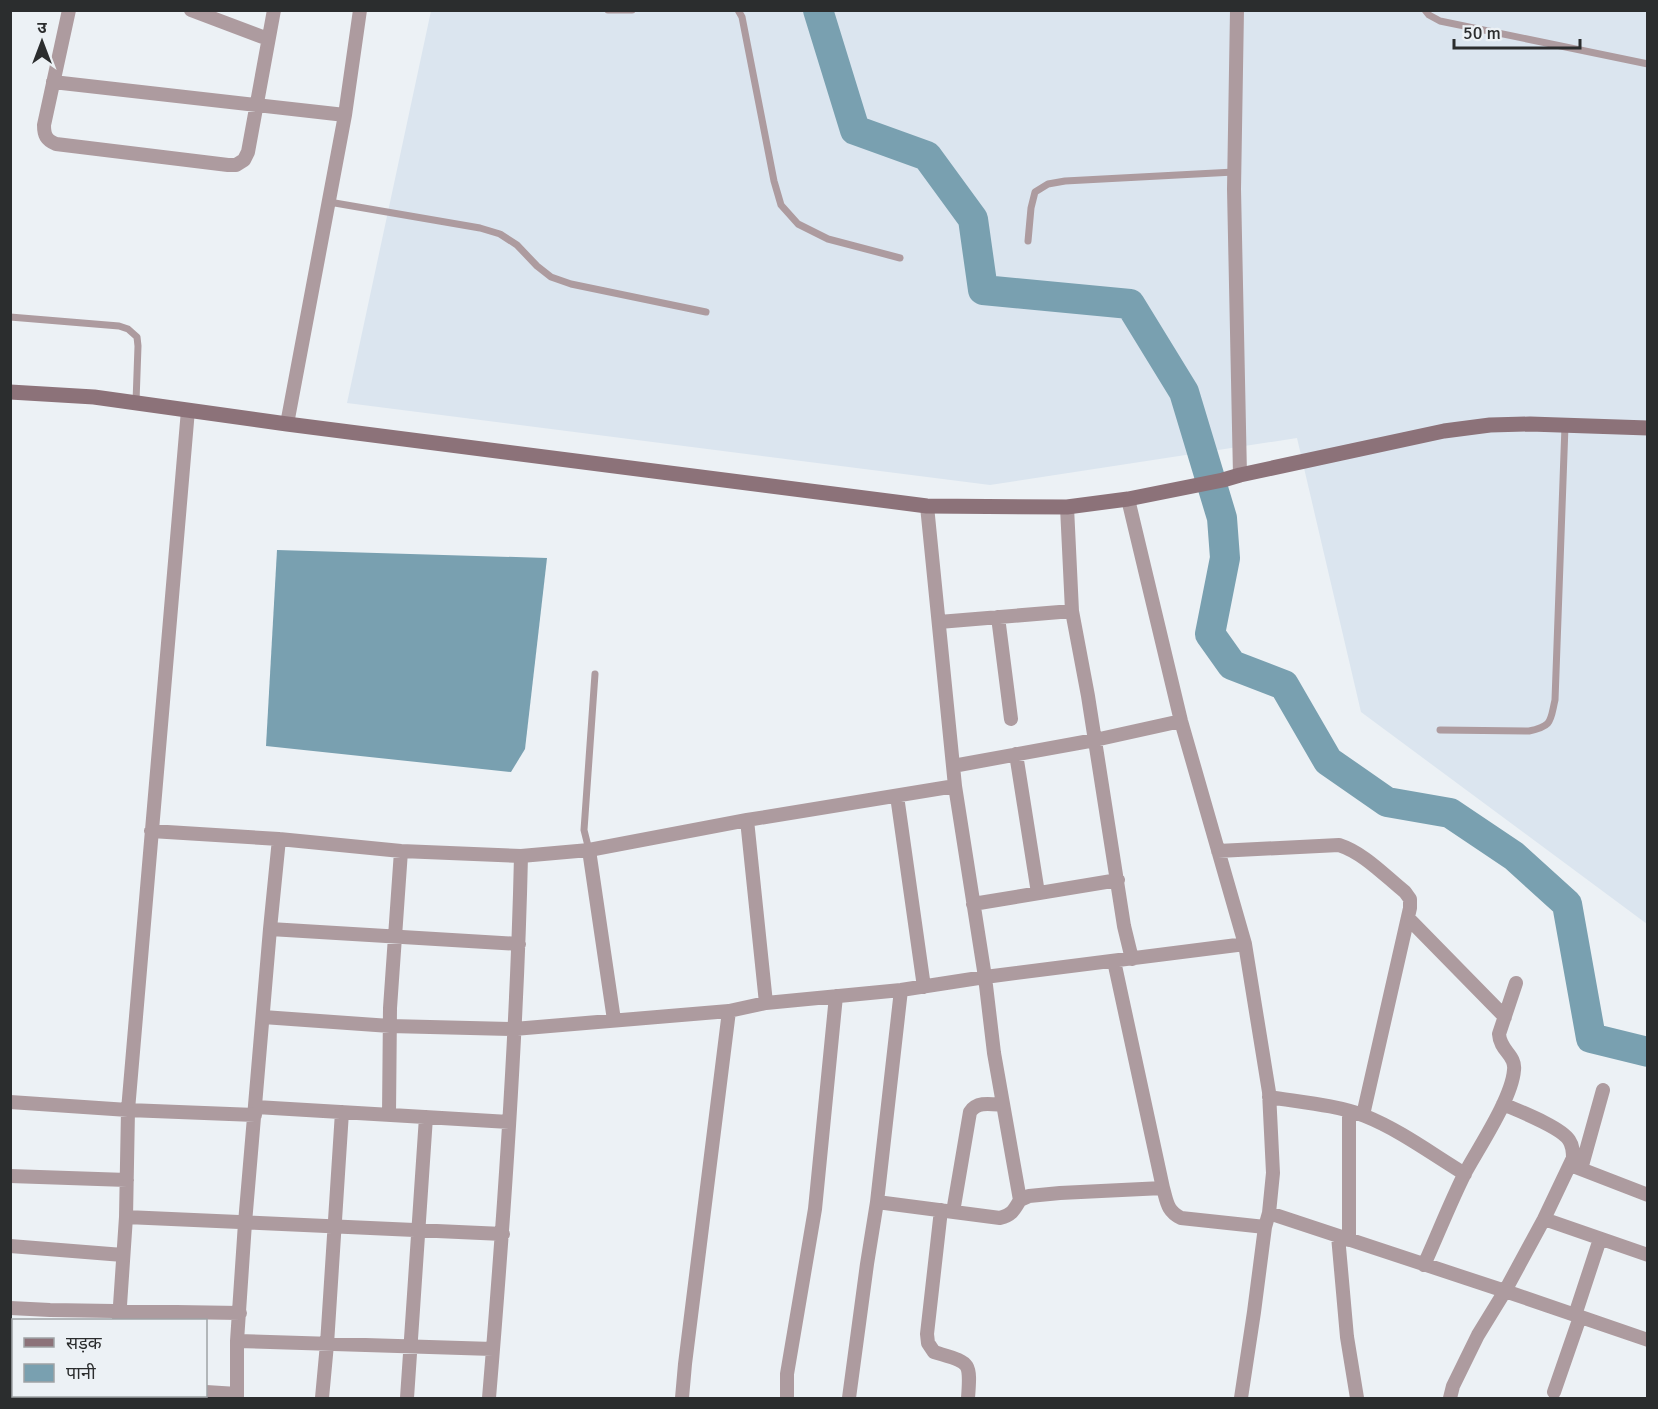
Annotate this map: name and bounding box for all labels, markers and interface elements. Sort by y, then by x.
north arrow [12,12,72,72]
scale bar [1454,12,1580,50]
text: उ [37,18,47,38]
text: 50 m [1463,22,1501,44]
legend [12,1319,207,1397]
text: सड़क [66,1332,103,1354]
text: पानी [66,1362,96,1384]

